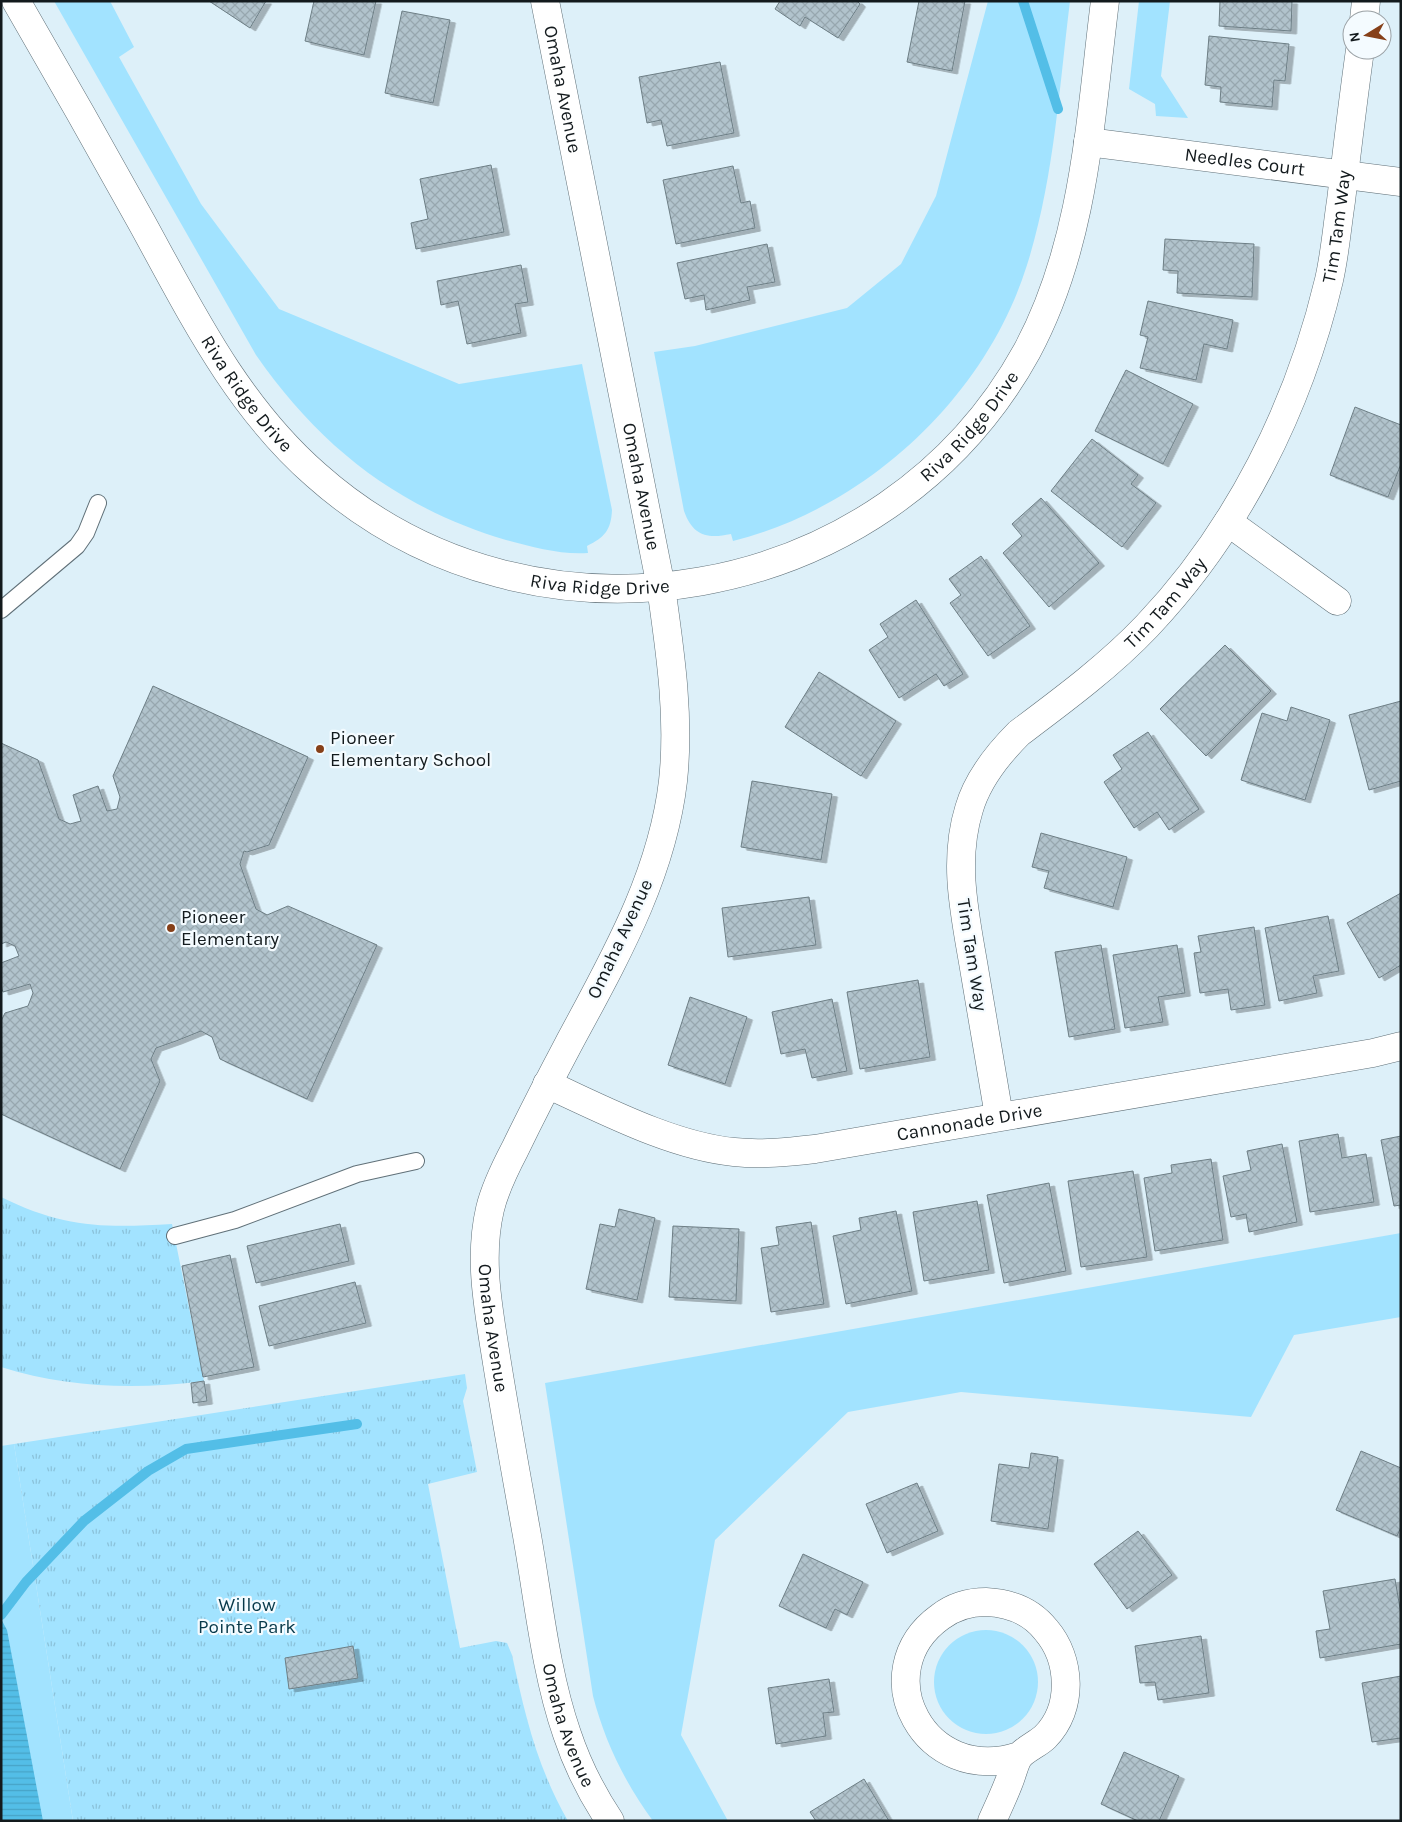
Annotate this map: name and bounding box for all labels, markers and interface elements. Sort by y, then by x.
north arrow [1342,10,1392,60]
street label: Omaha Avenue [539,24,586,155]
text: N [1345,31,1364,44]
street label: Needles Court [1183,143,1306,181]
street label: Tim Tam Way [1318,169,1356,285]
street label: Riva Ridge Drive [196,332,297,457]
street label: Riva Ridge Drive [916,367,1023,487]
street label: Omaha Avenue [618,421,664,552]
street label: Tim Tam Way [1120,553,1211,653]
street label: Riva Ridge Drive [528,570,671,600]
place label: Pioneer Elementary School [330,727,491,771]
marker: Pioneer Elementary School [314,743,326,755]
street label: Omaha Avenue [583,876,657,1002]
street label: Tim Tam Way [952,897,992,1013]
place label: Pioneer Elementary [181,906,279,950]
marker: Pioneer Elementary [165,922,177,934]
street label: Cannonade Drive [895,1099,1044,1146]
street label: Omaha Avenue [474,1263,513,1394]
park label: Willow Pointe Park [198,1594,296,1638]
street label: Omaha Avenue [538,1661,599,1791]

